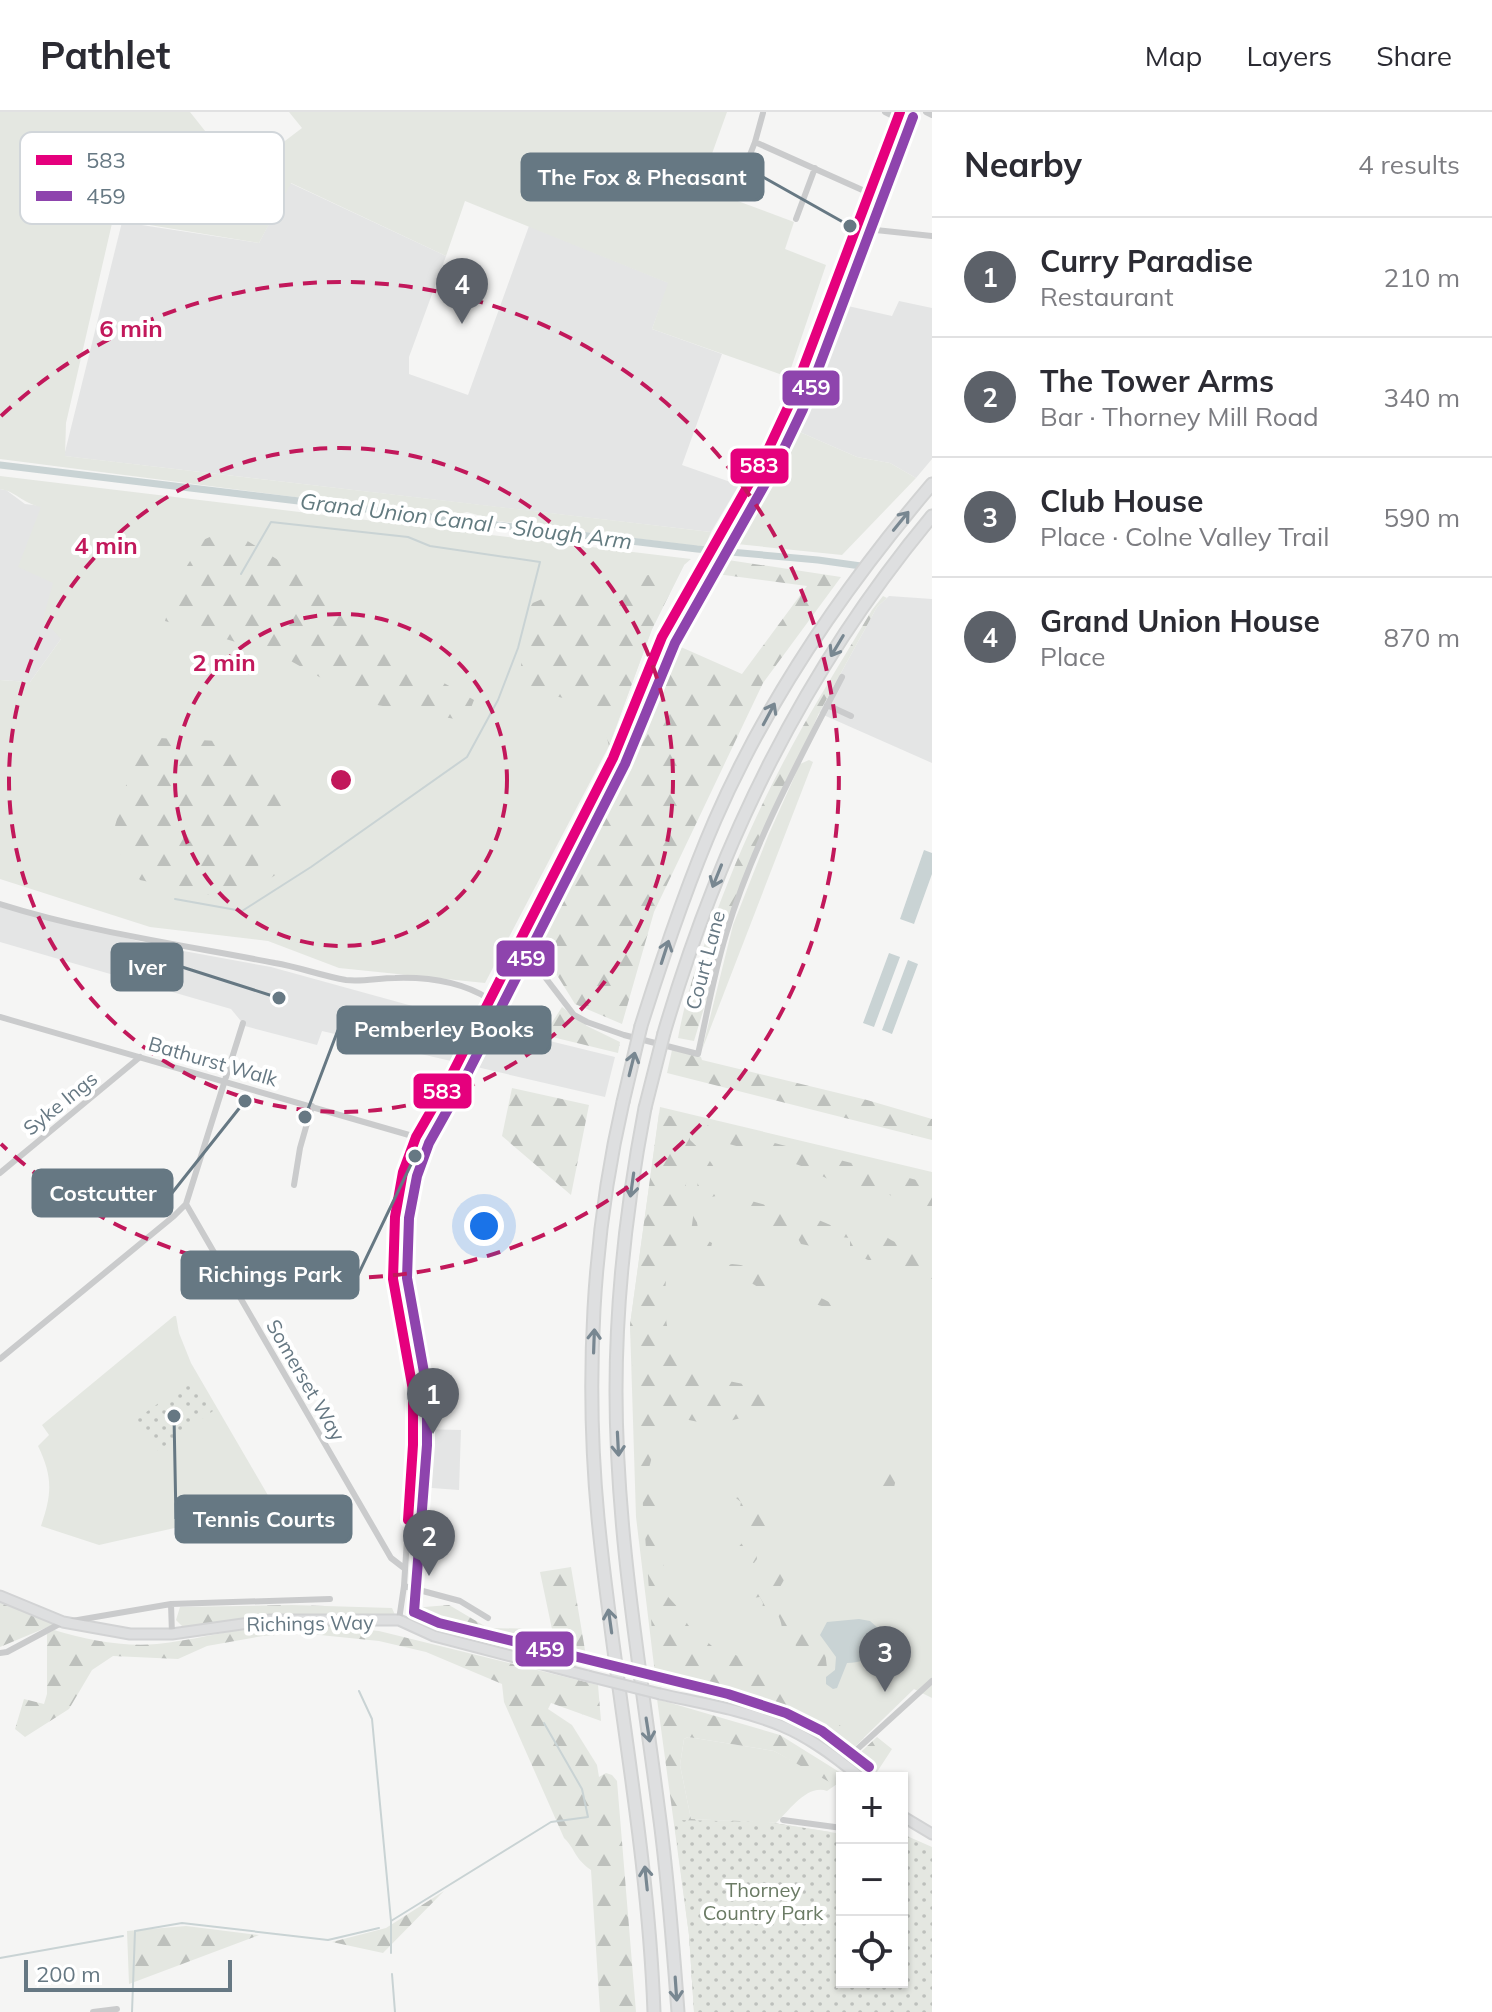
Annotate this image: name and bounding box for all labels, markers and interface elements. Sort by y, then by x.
text: Pathlet [40,31,170,79]
text: Map [1145,38,1202,73]
text: Layers [1246,38,1332,73]
text: Share [1376,38,1452,73]
legend [20,132,284,224]
text: Nearby [964,143,1082,186]
text: 583 [86,146,126,174]
text: 4 results [1358,148,1460,181]
callout: The Fox & Pheasant [522,154,763,200]
text: The Fox & Pheasant [537,163,747,191]
text: 459 [86,182,126,210]
text: Curry Paradise [1040,242,1253,280]
pin: 4 [436,258,488,324]
text: 1 [982,261,998,294]
text: 210 m [1384,261,1460,294]
text: Restaurant [1040,280,1174,313]
text: 6 min [99,313,163,343]
text: The Tower Arms [1040,362,1274,400]
line badge: 459 [781,369,841,407]
text: 459 [791,373,831,401]
text: 2 [982,381,998,414]
text: 340 m [1384,381,1460,414]
text: Bar · Thorney Mill Road [1040,400,1319,433]
line badge: 583 [729,447,790,485]
text: 583 [739,451,779,479]
text: Club House [1040,482,1203,520]
water label: Grand Union Canal - Slough Arm [299,487,633,555]
text: 3 [982,501,998,534]
text: 590 m [1384,501,1460,534]
one-way arrow [893,511,910,532]
text: Place · Colne Valley Trail [1040,520,1329,553]
text: 4 min [74,530,138,560]
text: Grand Union House [1040,602,1320,640]
text: 4 [982,621,998,654]
text: 870 m [1384,621,1460,654]
one-way arrow [829,634,845,657]
text: Place [1040,640,1105,673]
text: 2 min [192,647,256,677]
one-way arrow [762,703,778,727]
centre of rings [327,766,355,794]
one-way arrow [709,863,723,888]
street label: Court Lane [680,908,730,1012]
line badge: 459 [495,939,556,978]
one-way arrow [659,940,673,965]
callout: Iver [112,944,182,990]
text: 459 [506,944,546,972]
text: Iver [128,953,167,981]
callout: Pemberley Books [338,1007,550,1053]
text: Pemberley Books [354,1015,534,1043]
street label: Bathurst Walk [146,1031,281,1092]
one-way arrow [625,1051,640,1077]
street label: Syke Ings [18,1066,102,1140]
line badge: 583 [412,1072,473,1110]
text: 583 [422,1077,462,1105]
callout: Costcutter [33,1170,172,1216]
one-way arrow [624,1172,639,1197]
text: Costcutter [49,1179,157,1207]
your location [464,1206,504,1246]
callout: Richings Park [182,1252,358,1298]
text: Richings Park [198,1260,343,1288]
street label: Somerset Way [261,1315,351,1446]
one-way arrow [586,1328,601,1355]
pin: 1 [407,1368,459,1434]
one-way arrow [610,1430,625,1457]
callout: Tennis Courts [176,1496,351,1542]
text: Tennis Courts [193,1505,335,1533]
pin: 2 [403,1510,455,1576]
street label: Richings Way [246,1609,374,1637]
one-way arrow [602,1609,617,1634]
pin: 3 [859,1626,911,1692]
line badge: 459 [514,1630,575,1668]
text: 459 [525,1635,565,1663]
one-way arrow [641,1717,656,1742]
map controls [836,1772,908,1988]
button: + [836,1772,908,1844]
button: − [836,1844,908,1916]
one-way arrow [638,1865,653,1892]
park label: Thorney Country Park [703,1877,824,1925]
button: locate [836,1916,908,1988]
scale bar [24,1956,232,1992]
text: 200 m [36,1960,101,1988]
one-way arrow [669,1975,684,2002]

